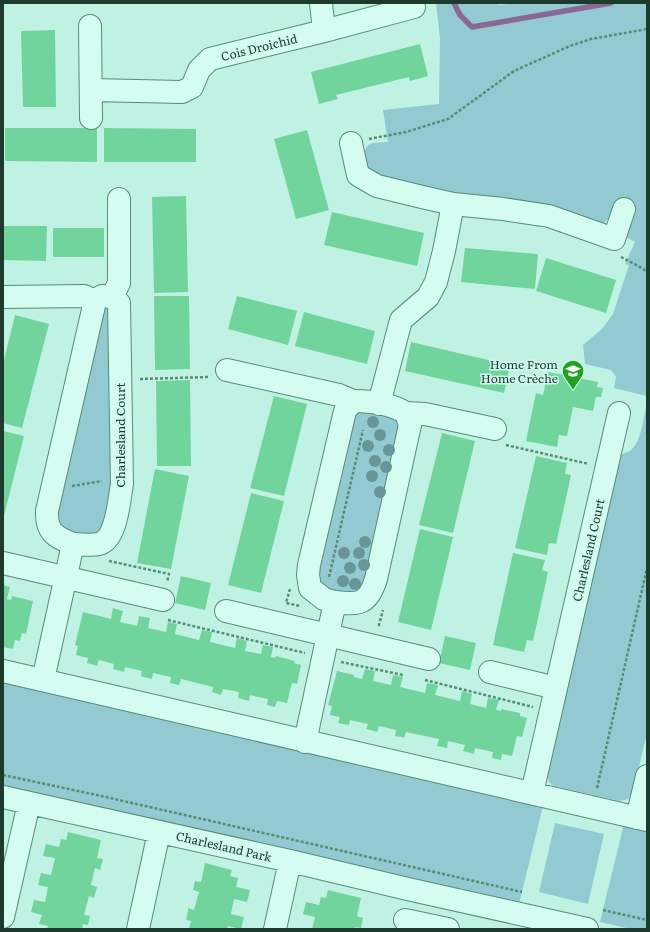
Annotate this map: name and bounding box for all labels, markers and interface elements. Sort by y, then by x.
street label: Cois Droichid [219,29,300,65]
place label: Home From Home Crèche [481,355,558,387]
school or university icon: Home From Home Crèche [560,358,586,391]
street label: Charlesland Court [111,382,129,487]
street label: Charlesland Court [567,497,609,603]
street label: Charlesland Park [174,826,274,866]

